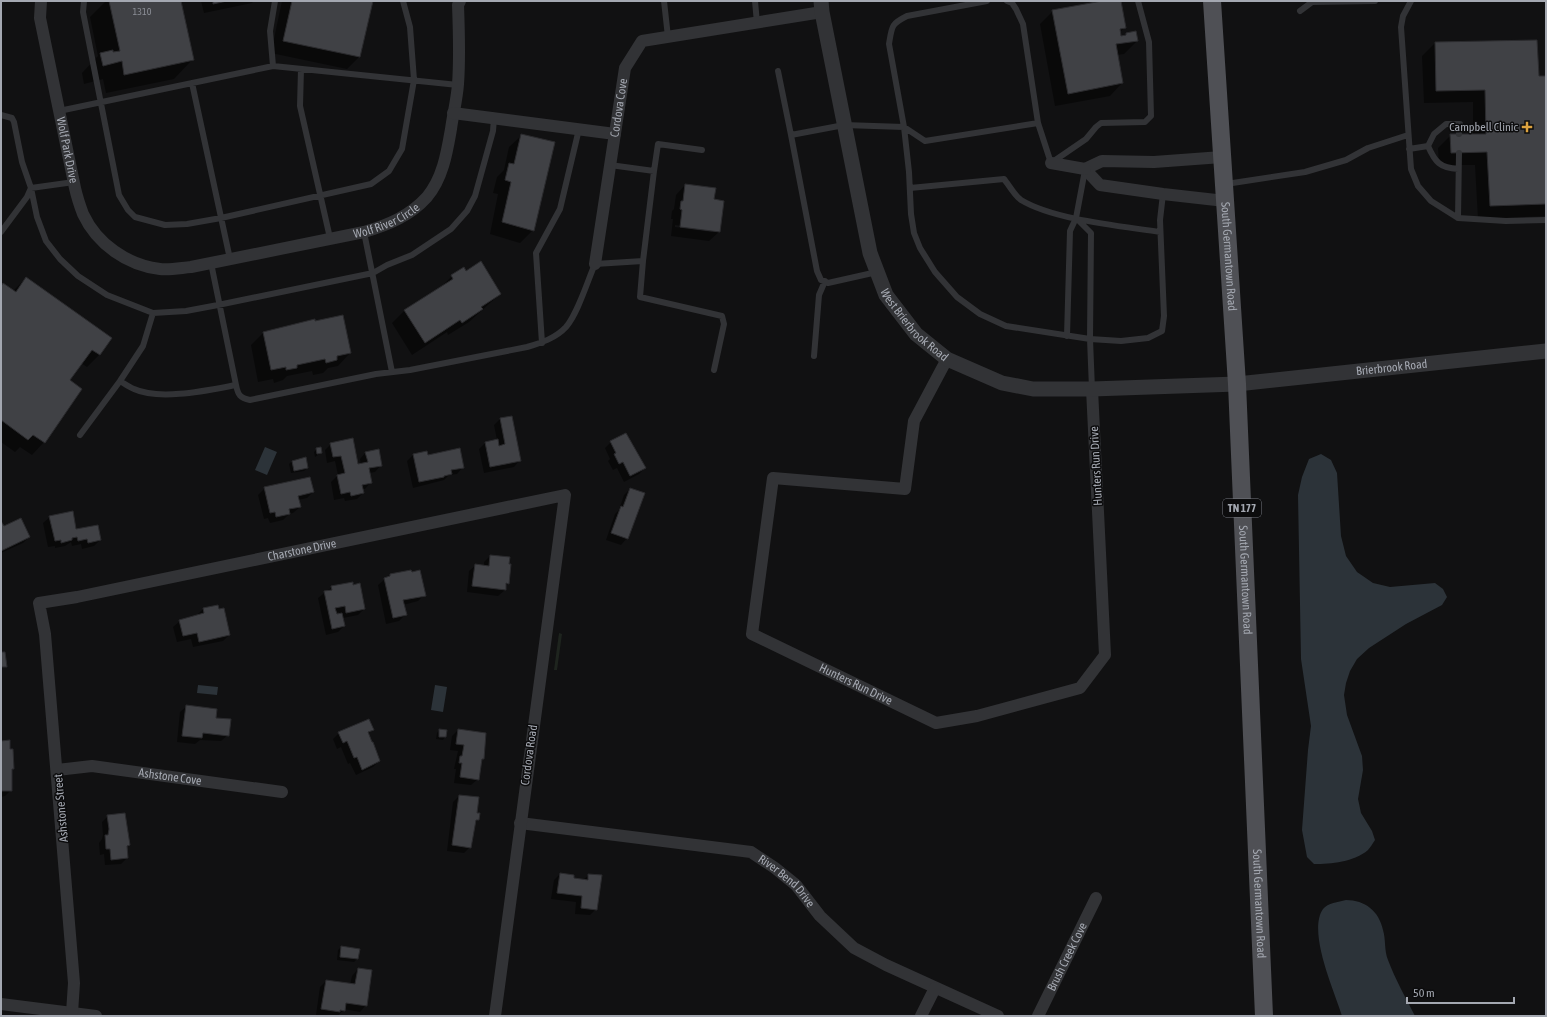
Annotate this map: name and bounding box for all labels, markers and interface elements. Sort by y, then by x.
house number: 1310 [133,6,152,17]
street label: Cordova Cove [608,78,630,138]
street label: Wolf Park Drive [54,116,81,185]
place label: Campbell Clinic [1449,120,1519,134]
marker: Campbell Clinic [1521,121,1533,133]
street label: Wolf River Circle [352,200,422,241]
street label: South Germantown Road [1218,201,1239,311]
street label: West Brierbrook Road [877,287,951,364]
street label: Brierbrook Road [1355,357,1428,378]
street label: Hunters Run Drive [1087,426,1105,506]
road number: TN 177 [1223,499,1261,517]
street label: South Germantown Road [1236,525,1255,635]
street label: Charstone Drive [266,536,337,564]
street label: Hunters Run Drive [817,661,895,708]
street label: Cordova Road [518,724,540,786]
street label: Ashstone Cove [138,765,202,788]
street label: Ashstone Street [51,773,71,843]
street label: South Germantown Road [1250,849,1269,959]
street label: River Bend Drive [756,852,818,910]
street label: Brush Creek Cove [1044,920,1090,993]
scale bar [1407,979,1514,1005]
text: 50 m [1413,986,1435,1000]

